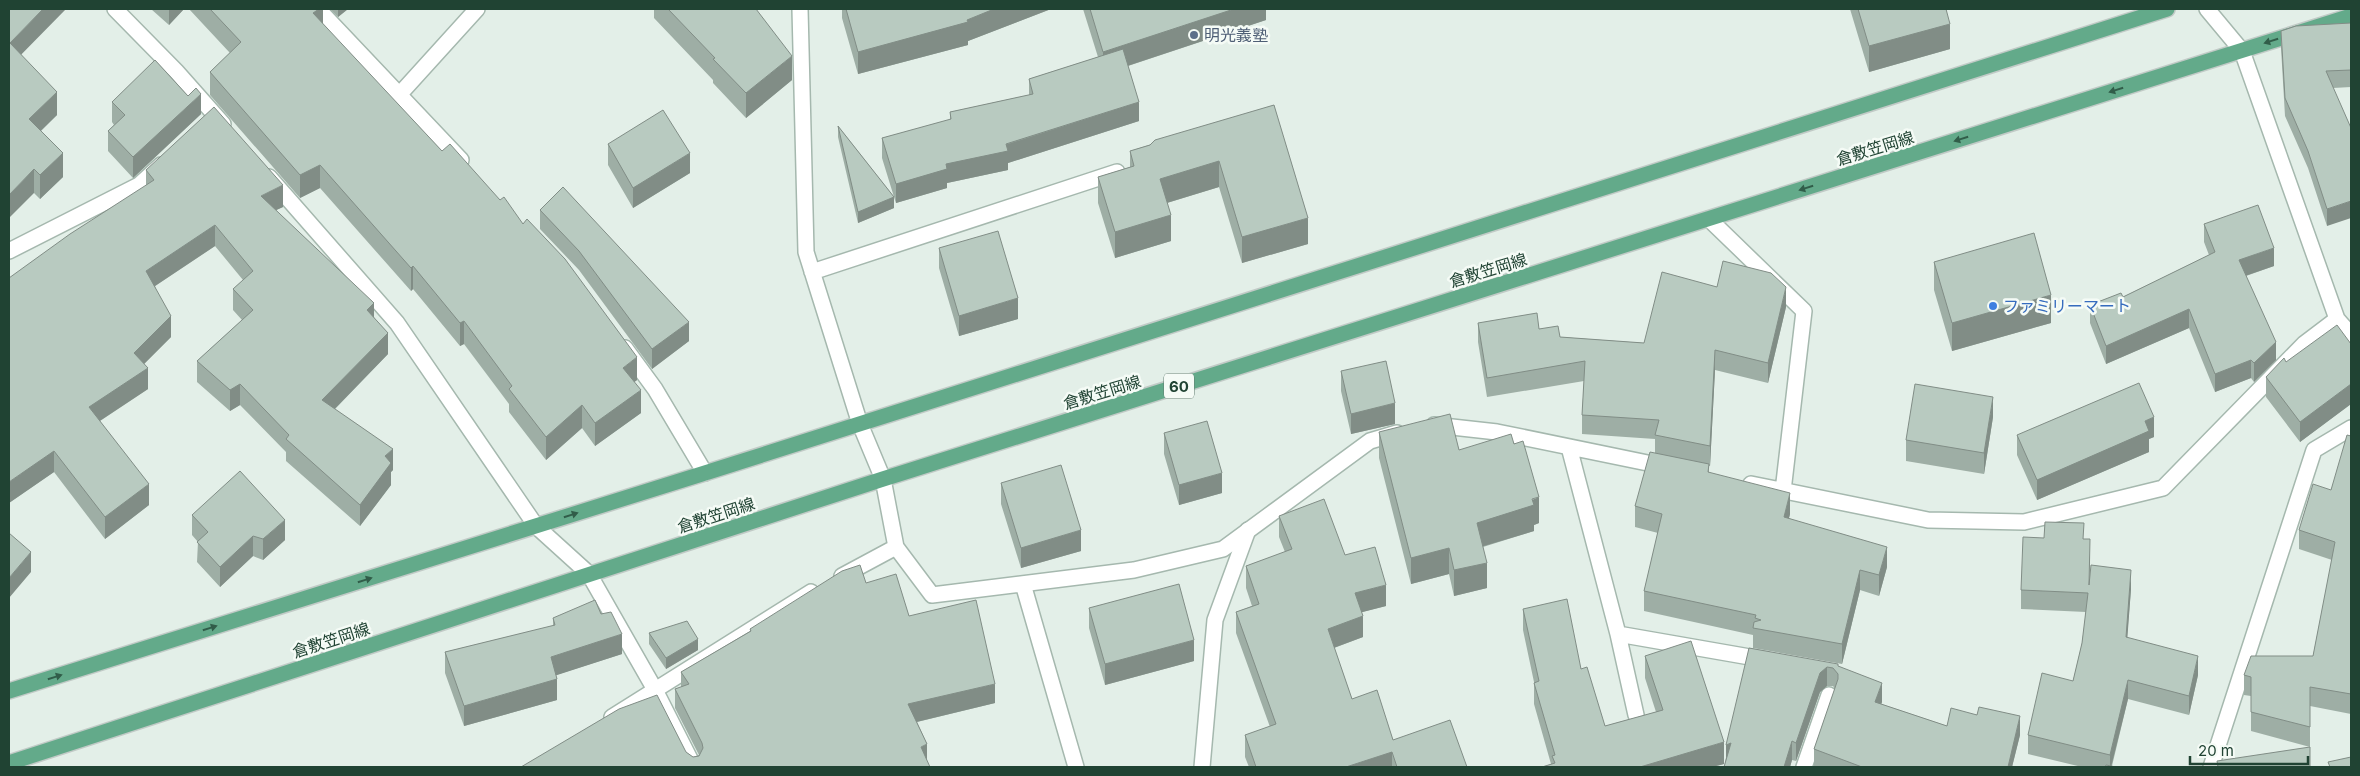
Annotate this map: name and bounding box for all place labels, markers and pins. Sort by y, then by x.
place label: 明光義塾 [1204,25,1268,45]
marker: 明光義塾 [1188,29,1200,41]
place label: ファミリーマート [2003,296,2131,316]
marker: ファミリーマート [1987,300,1999,312]

